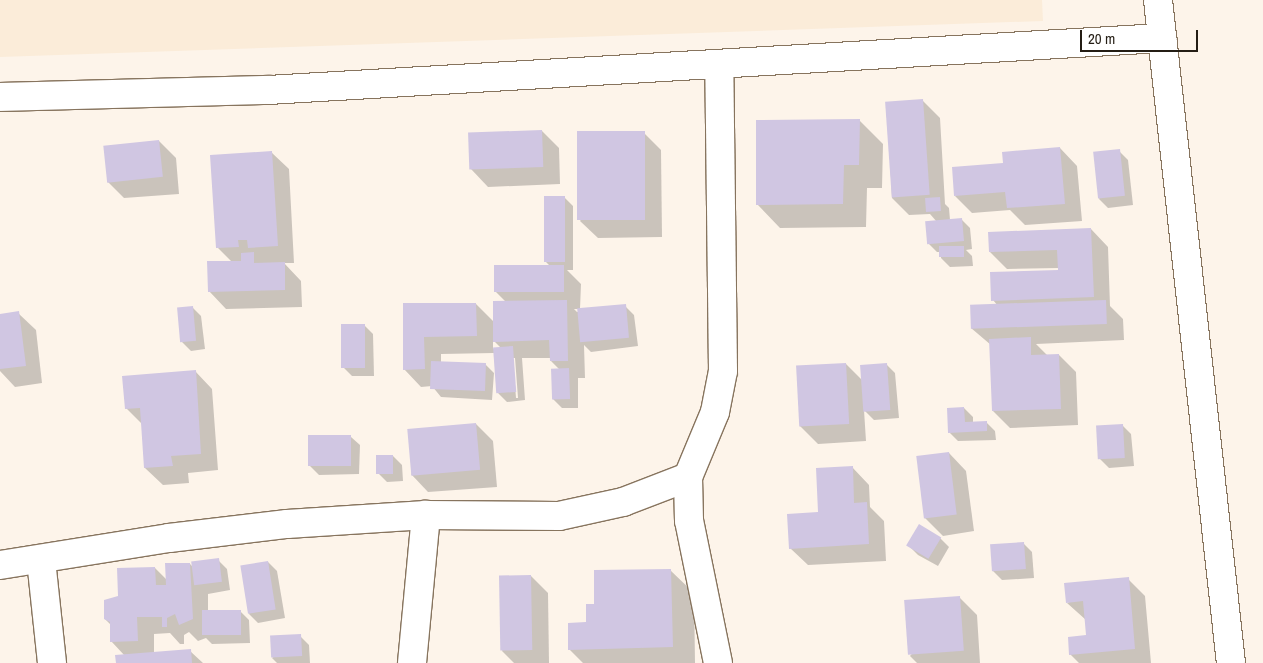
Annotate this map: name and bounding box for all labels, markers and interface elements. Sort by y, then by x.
scale bar [1083,20,1200,52]
text: 20 m [1088,28,1115,49]

